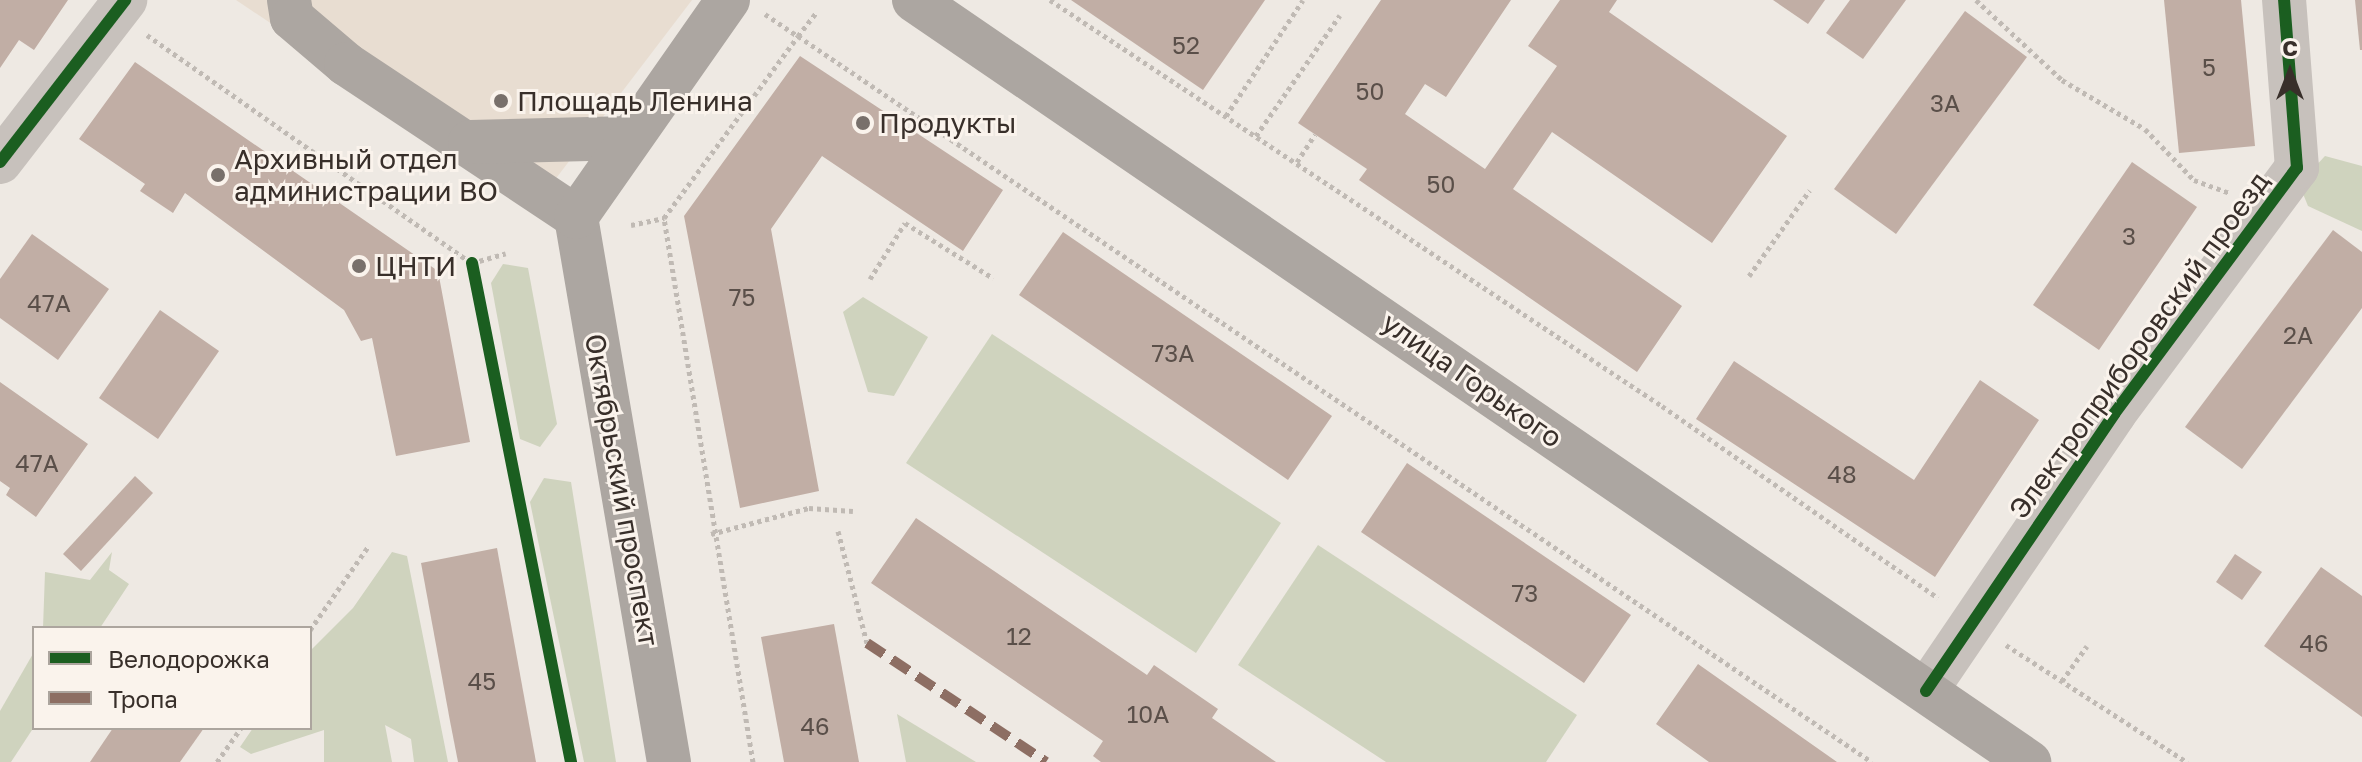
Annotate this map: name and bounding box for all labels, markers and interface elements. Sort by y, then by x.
house number: 52 [1172,31,1200,59]
north arrow [2250,32,2330,112]
text: С [2282,34,2298,61]
house number: 5 [2202,53,2216,81]
house number: 50 [1356,77,1384,105]
place label: Площадь Ленина [517,84,753,118]
house number: 3А [1930,89,1960,117]
marker: Площадь Ленина [492,92,510,110]
place label: Продукты [879,106,1016,140]
marker: Продукты [854,114,872,132]
place label: Архивный отдел администрации ВО [234,142,498,208]
street label: Электроприборовский проезд [2002,165,2276,525]
marker: Архивный отдел администрации ВО [209,166,227,184]
house number: 50 [1427,170,1455,198]
house number: 3 [2122,222,2136,250]
place label: ЦНТИ [375,249,456,283]
marker: ЦНТИ [350,257,368,275]
house number: 75 [729,283,755,311]
house number: 47А [27,289,71,317]
street label: улица Горького [1375,305,1569,455]
house number: 2А [2283,321,2313,349]
street label: Октябрьский проспект [578,331,666,649]
house number: 73А [1152,339,1194,367]
house number: 47А [15,449,59,477]
house number: 48 [1827,460,1857,488]
house number: 73 [1512,579,1538,607]
house number: 12 [1006,622,1032,650]
legend [32,626,312,730]
house number: 46 [2299,629,2329,657]
text: Велодорожка [108,644,270,673]
house number: 45 [468,667,496,695]
text: Тропа [108,684,178,713]
house number: 10А [1127,700,1169,728]
house number: 46 [800,712,830,740]

